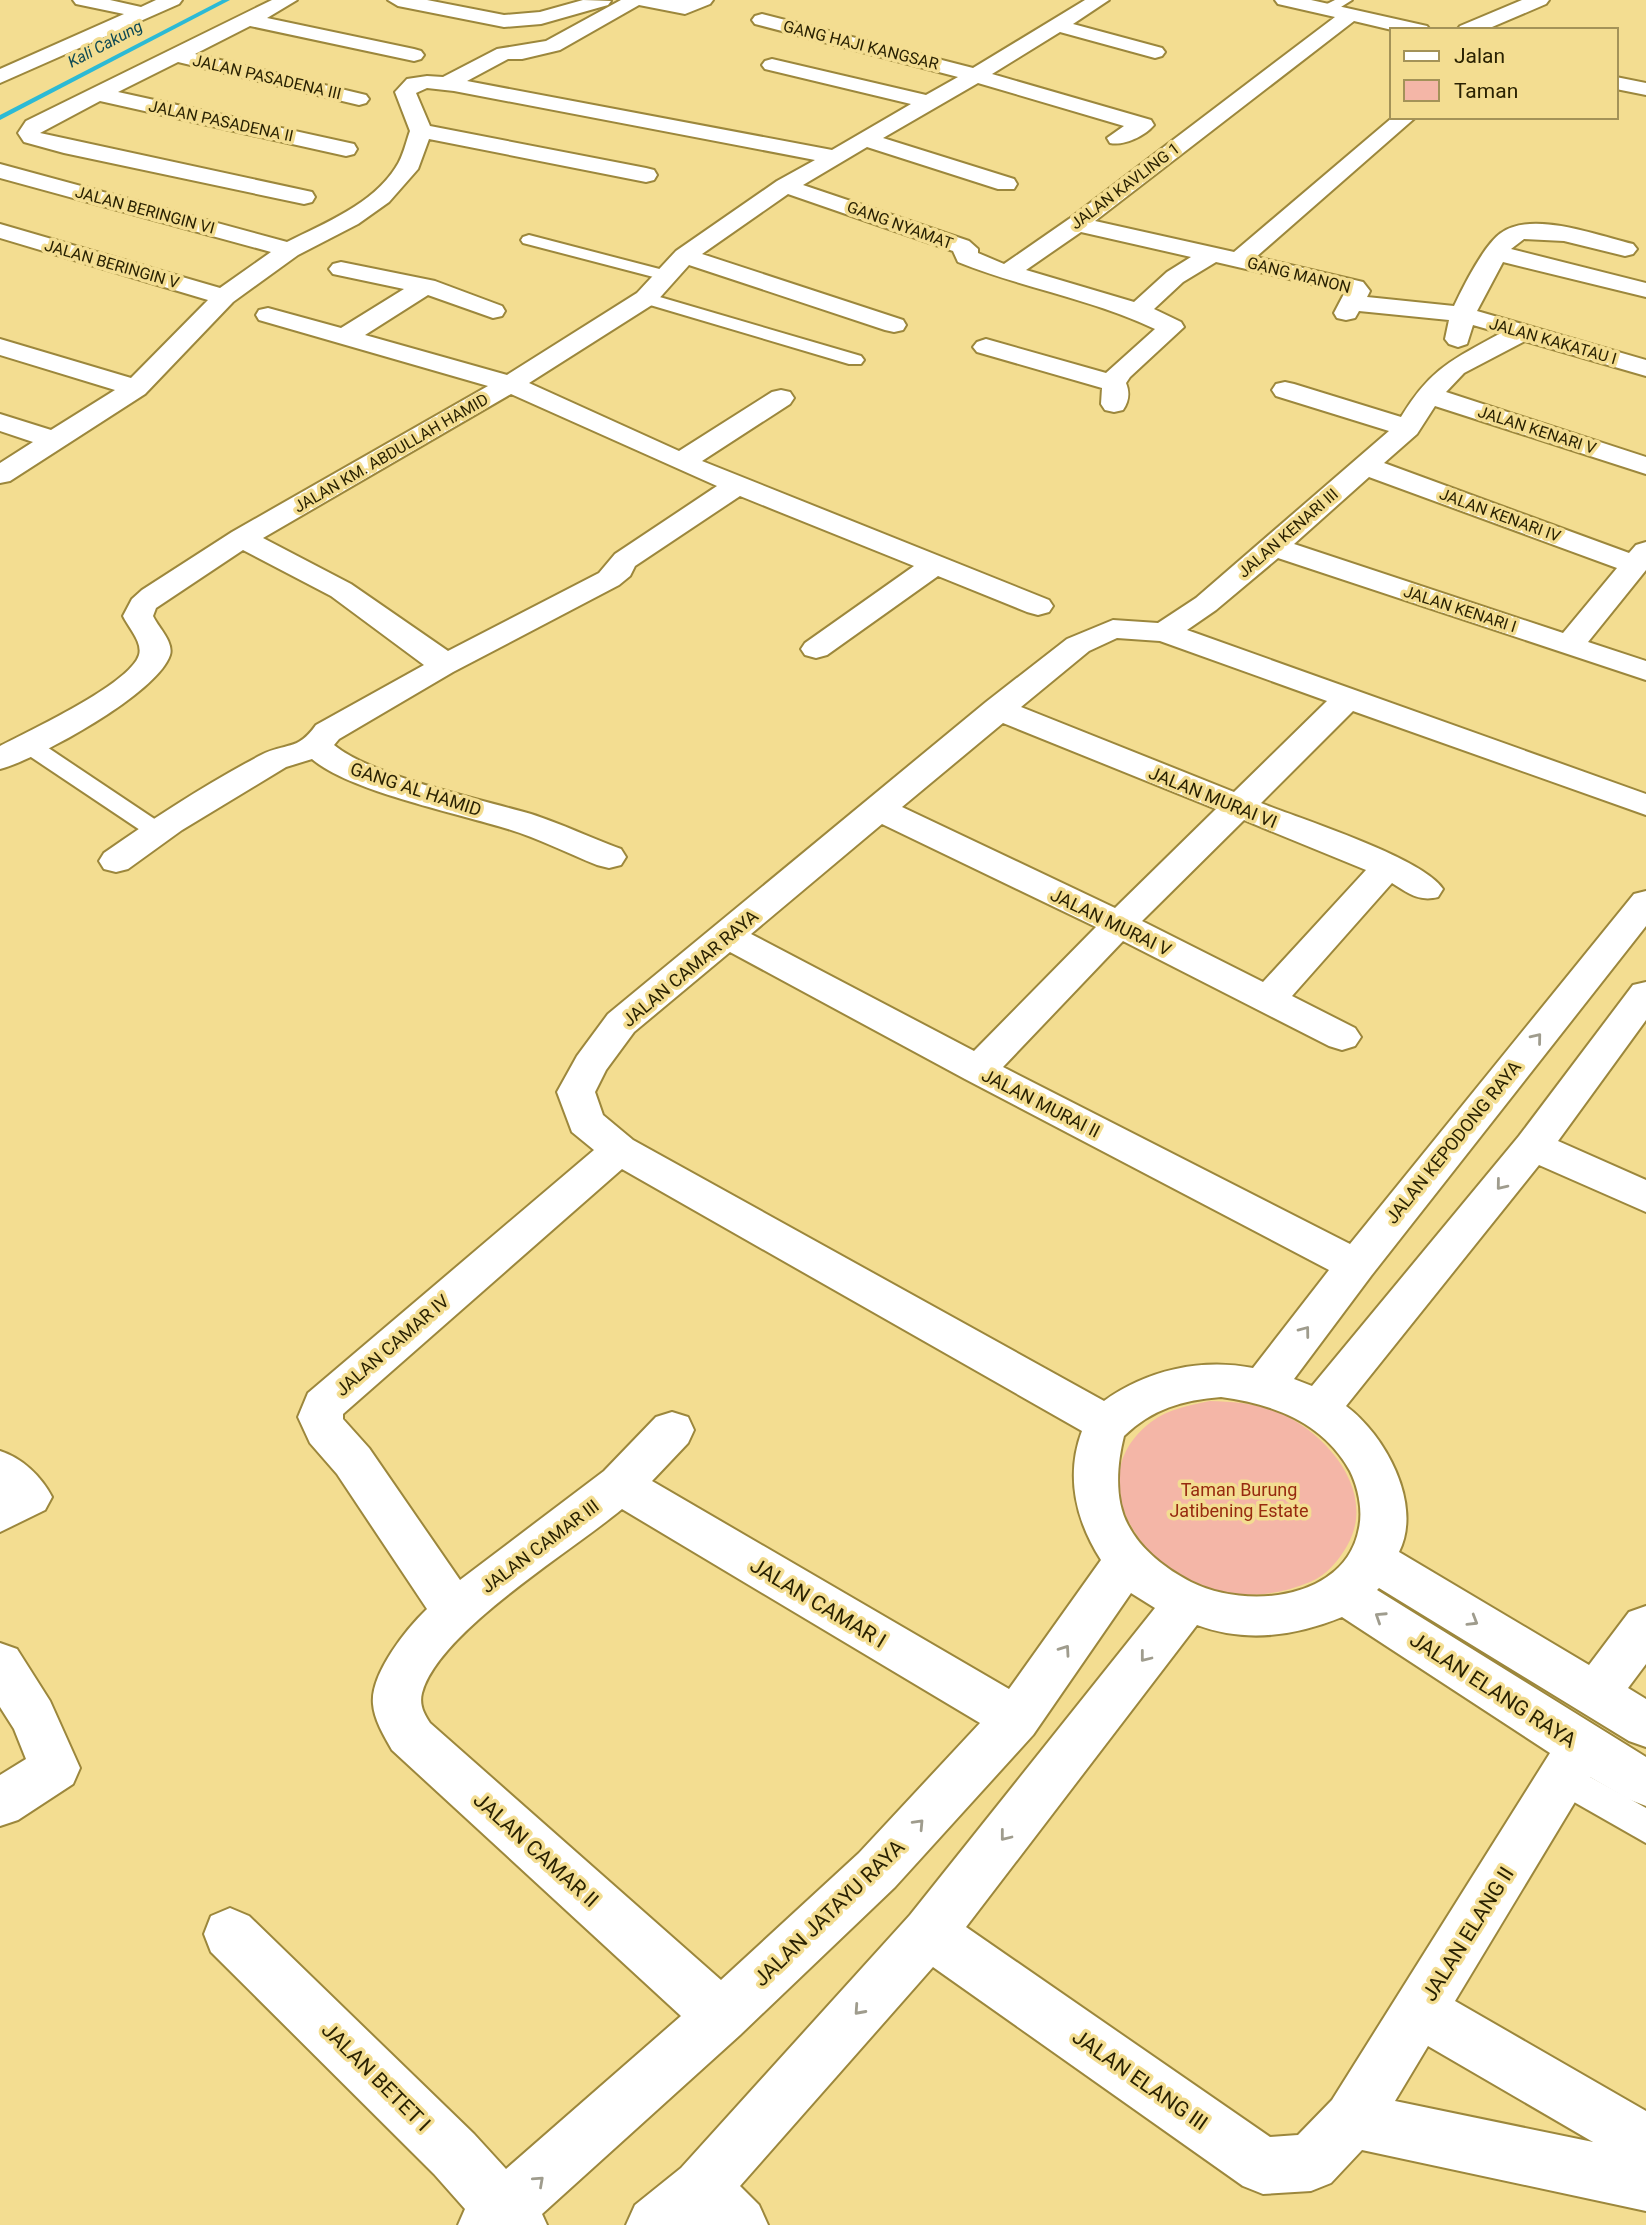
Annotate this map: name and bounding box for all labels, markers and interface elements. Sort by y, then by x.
water label: Kali Cakung [64,16,146,72]
street label: GANG HAJI KANGSAR [781,17,941,74]
legend [1390,28,1618,119]
text: Jalan [1454,44,1505,68]
street label: JALAN PASADENA III [191,51,343,103]
text: Taman [1454,79,1518,103]
street label: JALAN PASADENA II [147,96,295,146]
street label: JALAN KAVLING 1 [1067,139,1183,233]
street label: JALAN BERINGIN VI [73,182,217,238]
street label: GANG NYAMAT [844,197,956,253]
street label: JALAN BERINGIN V [42,236,182,292]
street label: GANG MANON [1245,253,1353,297]
street label: JALAN KAKATAU I [1487,314,1619,368]
street label: JALAN KM. ABDULLAH HAMID [290,389,492,517]
street label: JALAN KENARI V [1475,402,1599,458]
street label: JALAN KENARI III [1234,484,1342,582]
street label: JALAN KENARI IV [1437,484,1563,546]
street label: JALAN KENARI I [1401,582,1519,636]
street label: GANG AL HAMID [348,758,484,820]
street label: JALAN MURAI VI [1146,762,1280,832]
street label: JALAN MURAI V [1047,884,1175,960]
street label: JALAN CAMAR RAYA [618,905,762,1031]
one-way arrow [1529,1033,1542,1045]
street label: JALAN KEPODONG RAYA [1381,1056,1525,1228]
street label: JALAN MURAI II [978,1064,1104,1142]
one-way arrow [1497,1177,1509,1190]
street label: JALAN CAMAR IV [331,1290,453,1400]
one-way arrow [1296,1327,1309,1339]
park label: Taman Burung Jatibening Estate [1169,1479,1309,1521]
street label: JALAN CAMAR III [477,1495,603,1597]
street label: JALAN CAMAR I [746,1553,890,1653]
one-way arrow [1465,1612,1478,1625]
one-way arrow [1375,1613,1388,1626]
street label: JALAN ELANG RAYA [1405,1627,1581,1753]
one-way arrow [1057,1645,1069,1658]
one-way arrow [1140,1649,1153,1661]
street label: JALAN CAMAR II [469,1788,603,1912]
one-way arrow [911,1819,924,1832]
one-way arrow [1000,1828,1013,1840]
street label: JALAN JATAYU RAYA [749,1835,910,1991]
street label: JALAN ELANG II [1417,1863,1519,2005]
one-way arrow [855,2002,867,2015]
street label: JALAN BETET I [317,2018,435,2136]
street label: JALAN ELANG III [1068,2025,1212,2135]
one-way arrow [531,2176,544,2189]

